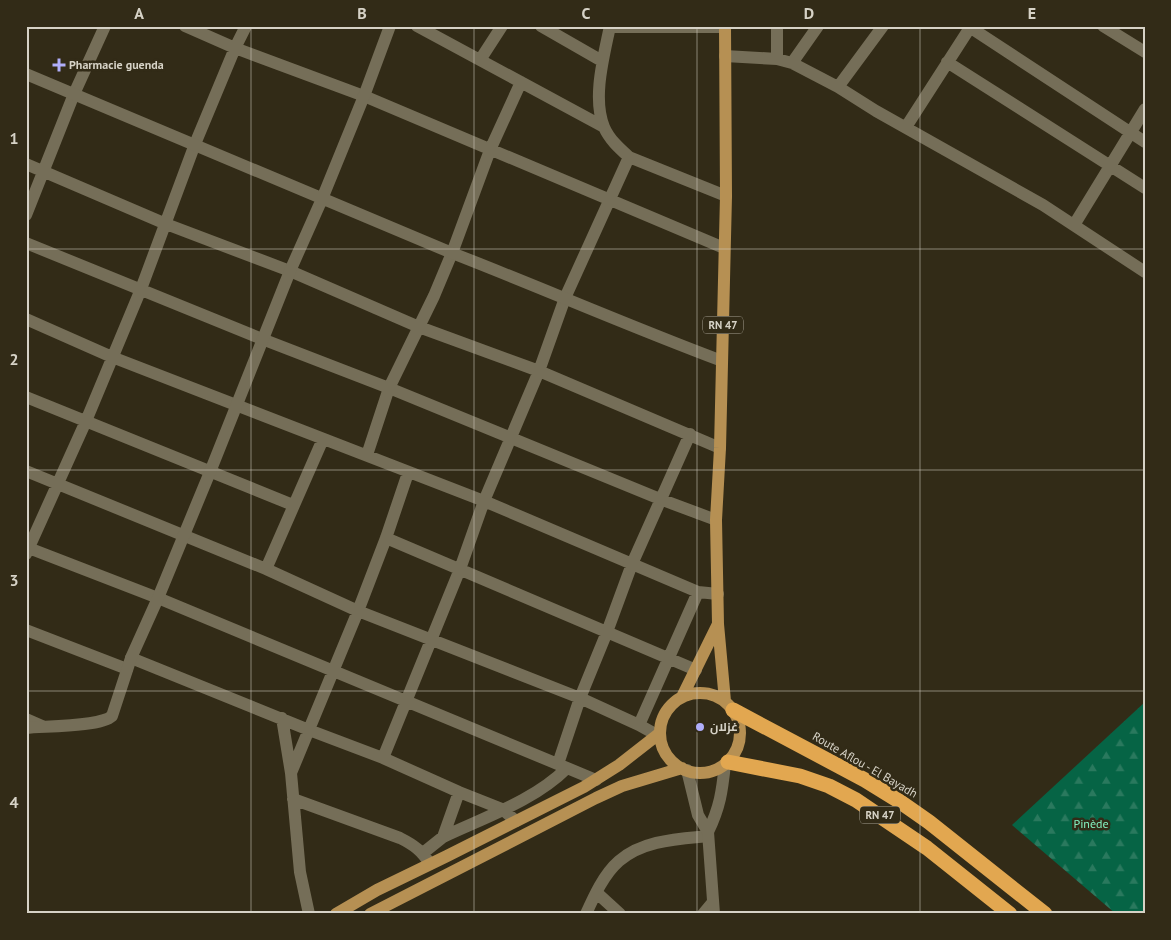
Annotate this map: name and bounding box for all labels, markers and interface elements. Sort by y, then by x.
text: A [134,3,144,23]
text: B [357,3,367,23]
text: C [582,3,591,23]
text: D [804,3,814,23]
text: E [1028,3,1036,23]
place label: Pharmacie guenda [69,57,164,72]
marker: Pharmacie guenda [53,59,65,71]
text: 1 [9,128,19,148]
road number: RN 47 [703,316,743,334]
text: 2 [9,349,19,369]
text: 3 [9,570,19,590]
place label: غزلان [710,719,738,735]
marker: غزلان [694,721,706,733]
street label: Route Aflou - El Bayadh [810,728,920,801]
text: 4 [9,792,19,812]
road number: RN 47 [860,806,900,824]
park label: Pinède [1073,816,1109,831]

